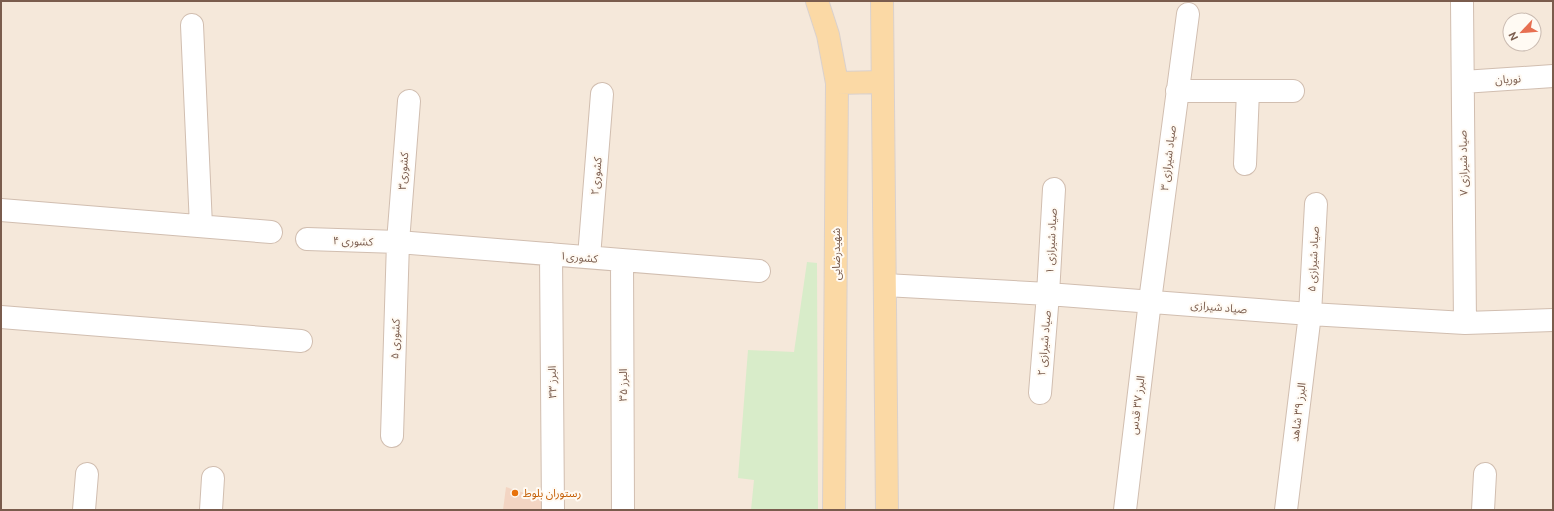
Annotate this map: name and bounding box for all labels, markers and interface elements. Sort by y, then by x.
north arrow [1502,12,1542,52]
text: N [1506,30,1520,43]
street label: نوریان [1495,72,1521,87]
street label: صیاد شیرازی ۳ [1158,125,1179,191]
street label: صیاد شیرازی ۷ [1456,130,1471,196]
street label: کشوری۳ [396,151,411,190]
street label: کشوری۲ [588,156,605,195]
street label: صیاد شیرازی ۱ [1043,208,1060,274]
street label: صیاد شیرازی ۵ [1305,226,1322,292]
street label: شهیدرضایی [830,227,843,280]
street label: کشوری ۴ [333,234,374,249]
street label: کشوری۱ [560,249,599,266]
street label: صیاد شیرازی [1190,299,1248,317]
street label: صیاد شیرازی ۲ [1035,310,1054,376]
street label: کشوری ۵ [388,318,403,359]
street label: البرز ۳۳ [546,365,559,398]
street label: البرز ۳۵ [617,369,630,401]
street label: البرز ۳۷ قدس [1127,375,1148,435]
street label: البرز ۳۹ شاهد [1288,382,1309,442]
place label: رستوران بلوط [523,487,581,500]
marker: رستوران بلوط [510,488,520,498]

